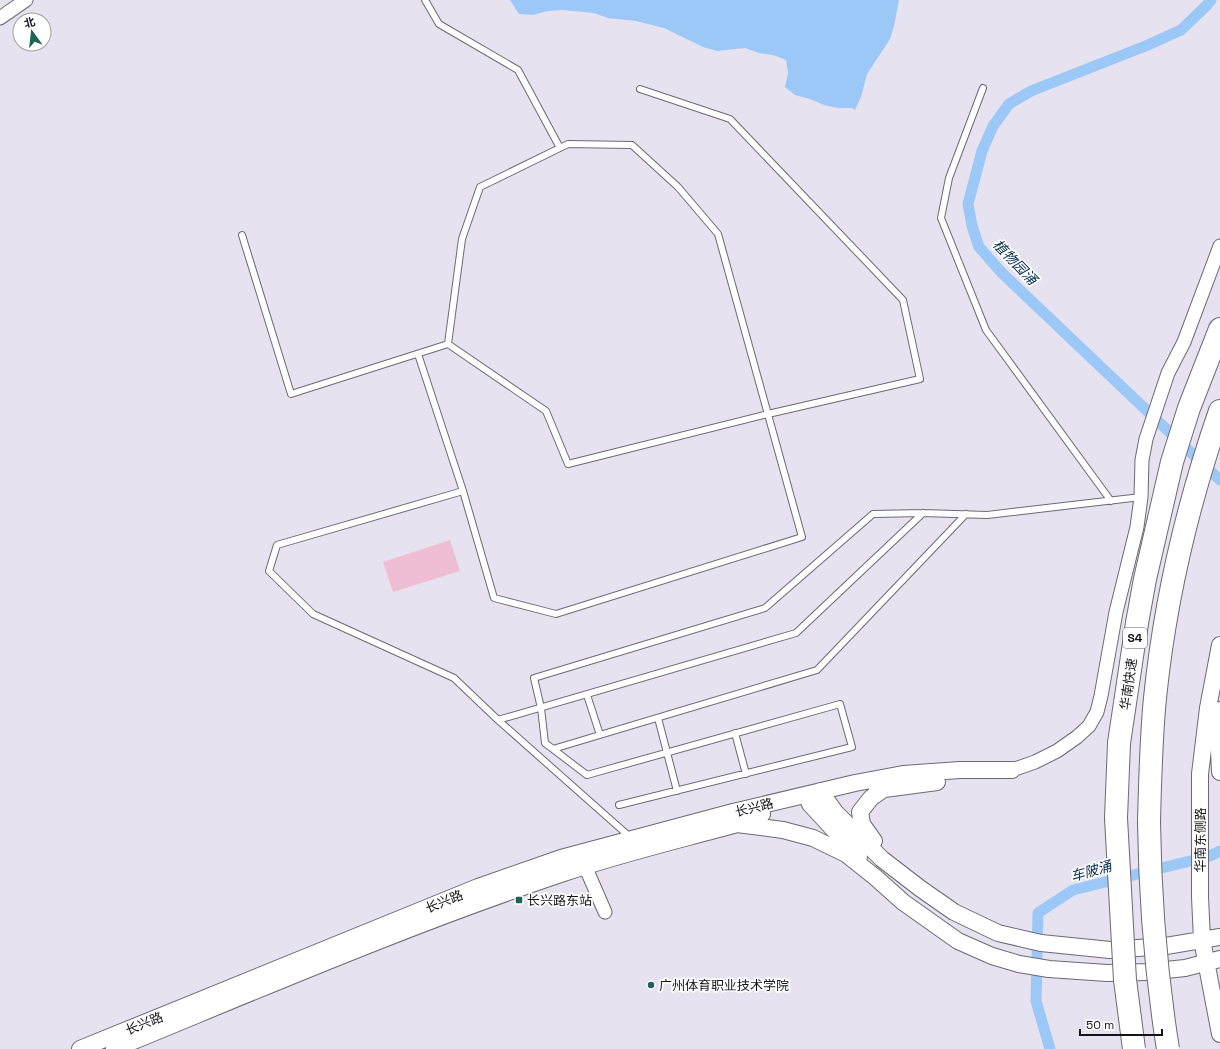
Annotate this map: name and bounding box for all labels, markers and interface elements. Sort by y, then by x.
north arrow [12,12,52,52]
text: 北 [22,14,37,31]
water label: 植物园涌 [989,236,1042,290]
road number: S4 [1123,628,1147,648]
street label: 华南快速 [1116,657,1141,711]
street label: 长兴路 [733,795,775,820]
street label: 华南东侧路 [1192,807,1209,873]
water label: 车陂涌 [1068,856,1116,885]
street label: 长兴路 [423,886,465,917]
place label: 长兴路东站 [527,892,592,909]
marker: 长兴路东站 [514,895,524,905]
place label: 广州体育职业技术学院 [659,977,789,994]
marker: 广州体育职业技术学院 [646,980,656,990]
street label: 长兴路 [123,1008,165,1039]
scale bar [1080,1011,1162,1037]
text: 50 m [1086,1017,1114,1033]

